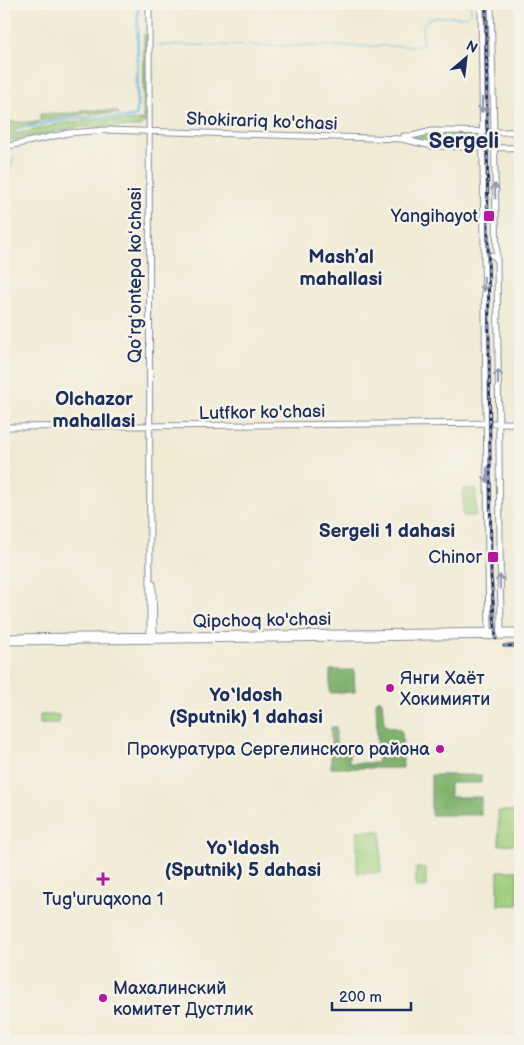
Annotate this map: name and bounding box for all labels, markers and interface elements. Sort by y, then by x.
north arrow [442,32,492,82]
text: N [463,37,481,57]
one-way arrow [477,96,487,113]
street label: Shokirariq ko'chasi [186,108,338,135]
district label: Sergeli [429,128,499,155]
one-way arrow [490,184,500,200]
street label: Qoʻrgʻontepa koʻchasi [125,187,146,363]
place label: Yangihayot [390,206,478,227]
marker: Yangihayot [482,209,496,223]
district label: Mashʼal mahallasi [300,246,382,291]
one-way arrow [479,275,489,291]
one-way arrow [493,369,503,386]
district label: Olchazor mahallasi [53,388,135,433]
street label: Lutfkor ko'chasi [199,401,326,424]
one-way arrow [482,466,492,483]
district label: Sergeli 1 dahasi [319,520,455,543]
place label: Chinor [428,547,482,568]
marker: Chinor [486,550,500,564]
one-way arrow [495,575,505,591]
street label: Qipchoq ko'chasi [192,609,332,632]
place label: Янги Хаёт Хокимияти [400,668,490,710]
marker: Янги Хаёт Хокимияти [384,682,396,694]
district label: Yo‘ldosh (Sputnik) 1 dahasi [169,684,323,729]
place label: Прокуратура Сергелинского района [126,739,430,760]
marker: Прокуратура Сергелинского района [434,743,446,755]
district label: Yo‘ldosh (Sputnik) 5 dahasi [165,837,321,882]
marker: Tug'uruqxona 1 [96,872,110,886]
place label: Tug'uruqxona 1 [42,889,164,910]
place label: Махалинский комитет Дустлик [113,978,254,1020]
scale bar [332,980,410,1012]
text: 200 m [339,988,382,1007]
marker: Махалинский комитет Дустлик [97,992,109,1004]

